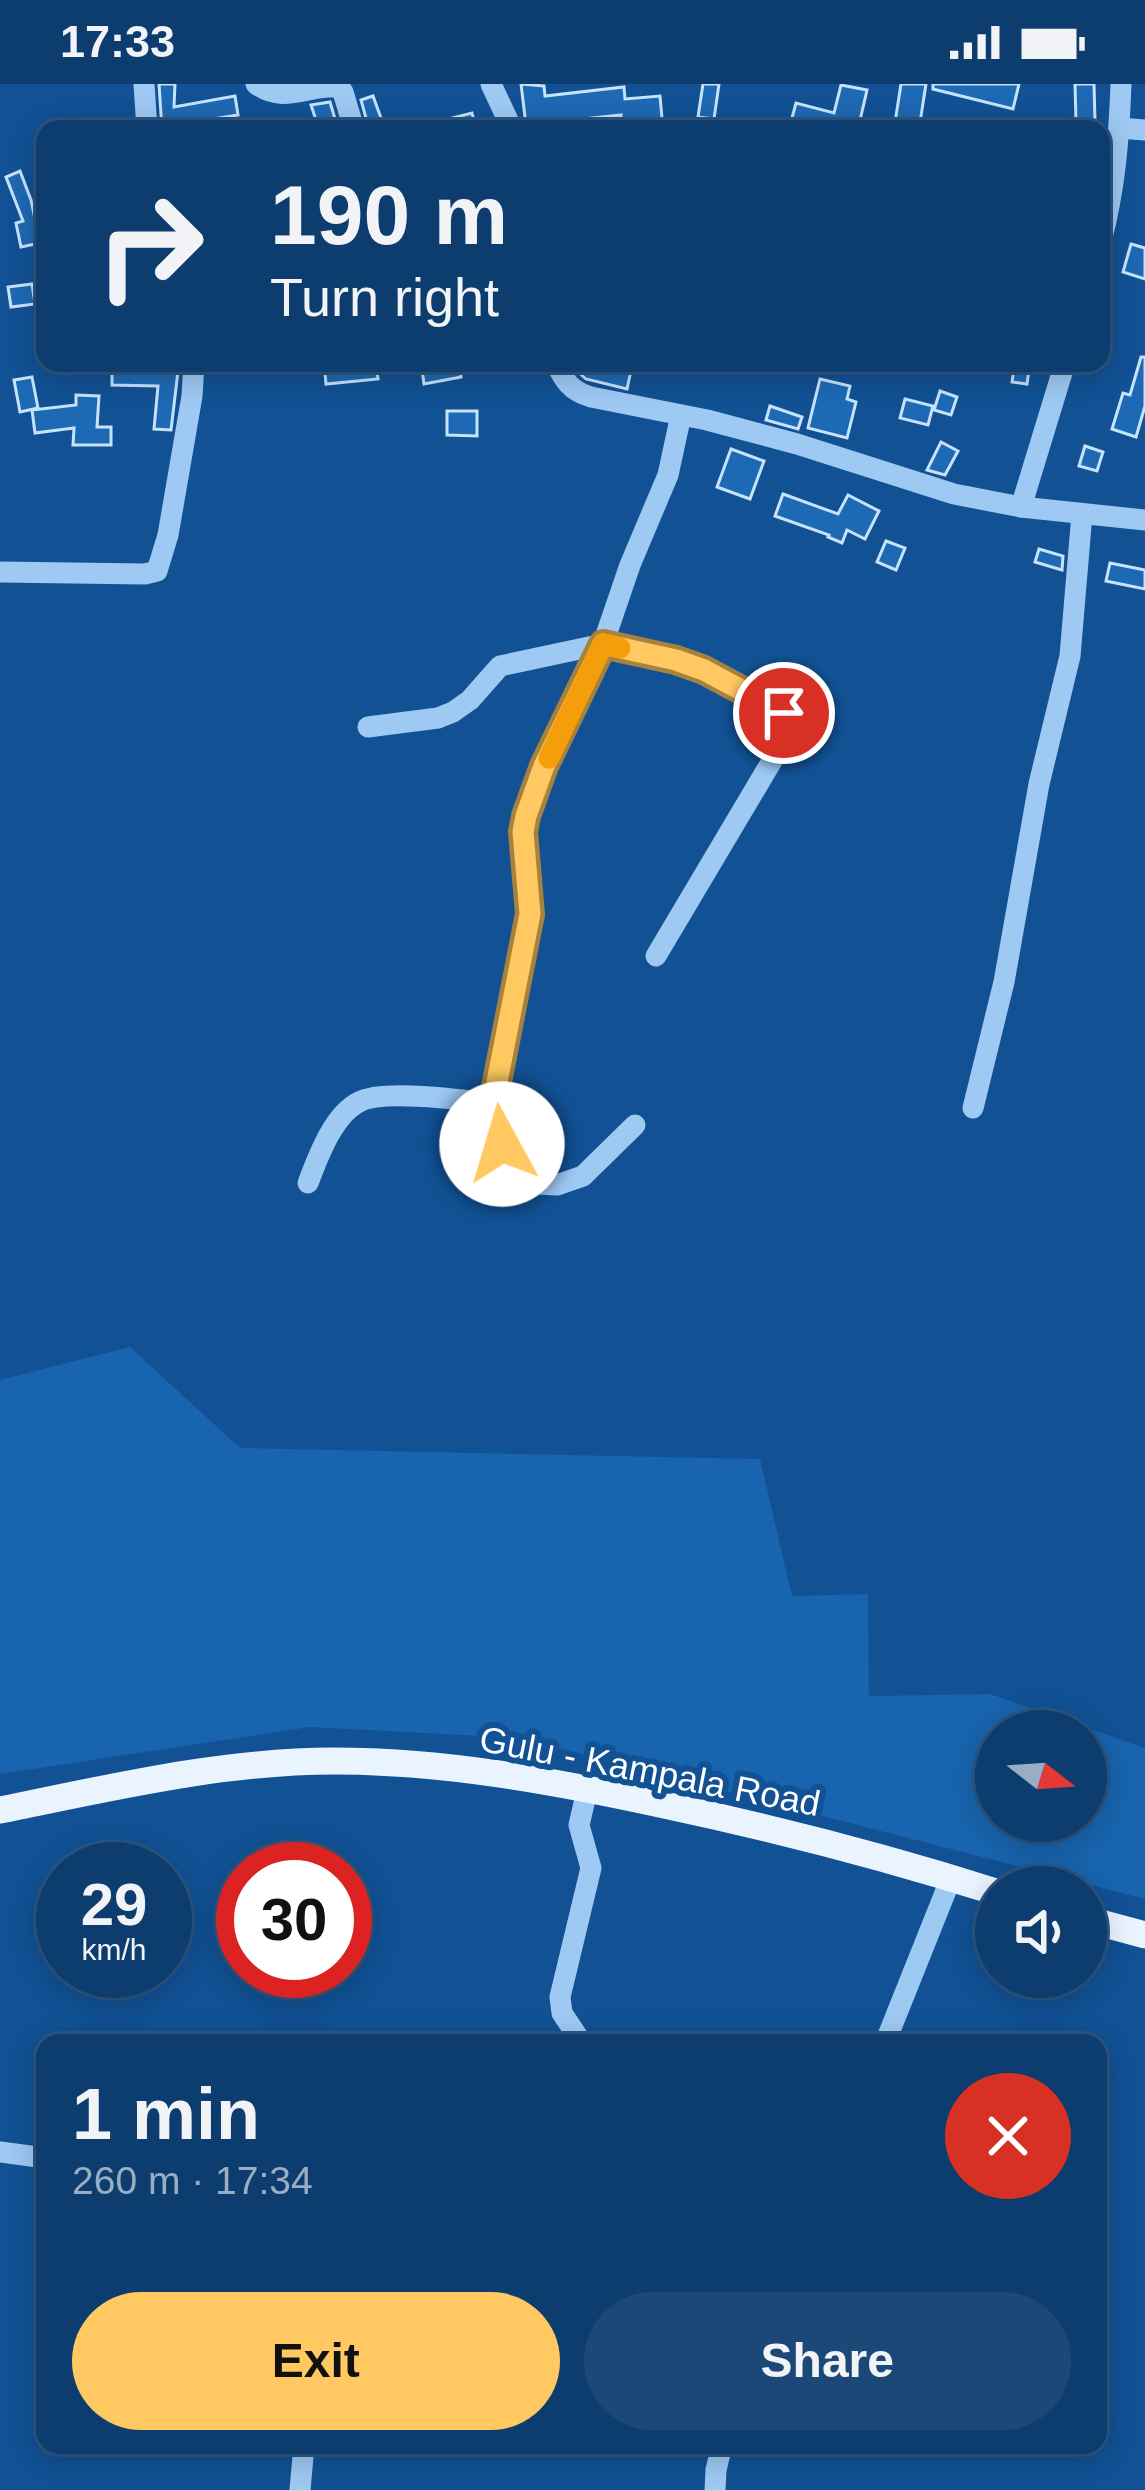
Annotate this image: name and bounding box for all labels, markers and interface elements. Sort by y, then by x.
text: 17:33 [60,16,175,67]
icon: right [72,168,228,324]
text: 190 m [270,168,508,262]
text: Turn right [270,267,499,327]
pin [733,662,835,764]
icon: arrive [751,680,817,746]
position arrow [439,1081,565,1207]
north arrow [975,1710,1107,1842]
map controls [975,1710,1107,1998]
street label: Gulu - Kampala Road [476,1718,824,1824]
speed limit sign: 30 [216,1842,372,1998]
button: sound [975,1866,1107,1998]
text: 29 [81,1871,147,1938]
text: km/h [81,1933,147,1966]
button: close [945,2073,1071,2199]
text: 1 min [72,2074,260,2154]
text: 260 m · 17:34 [72,2159,313,2202]
button: Exit [72,2292,560,2430]
button: Share [584,2292,1071,2430]

